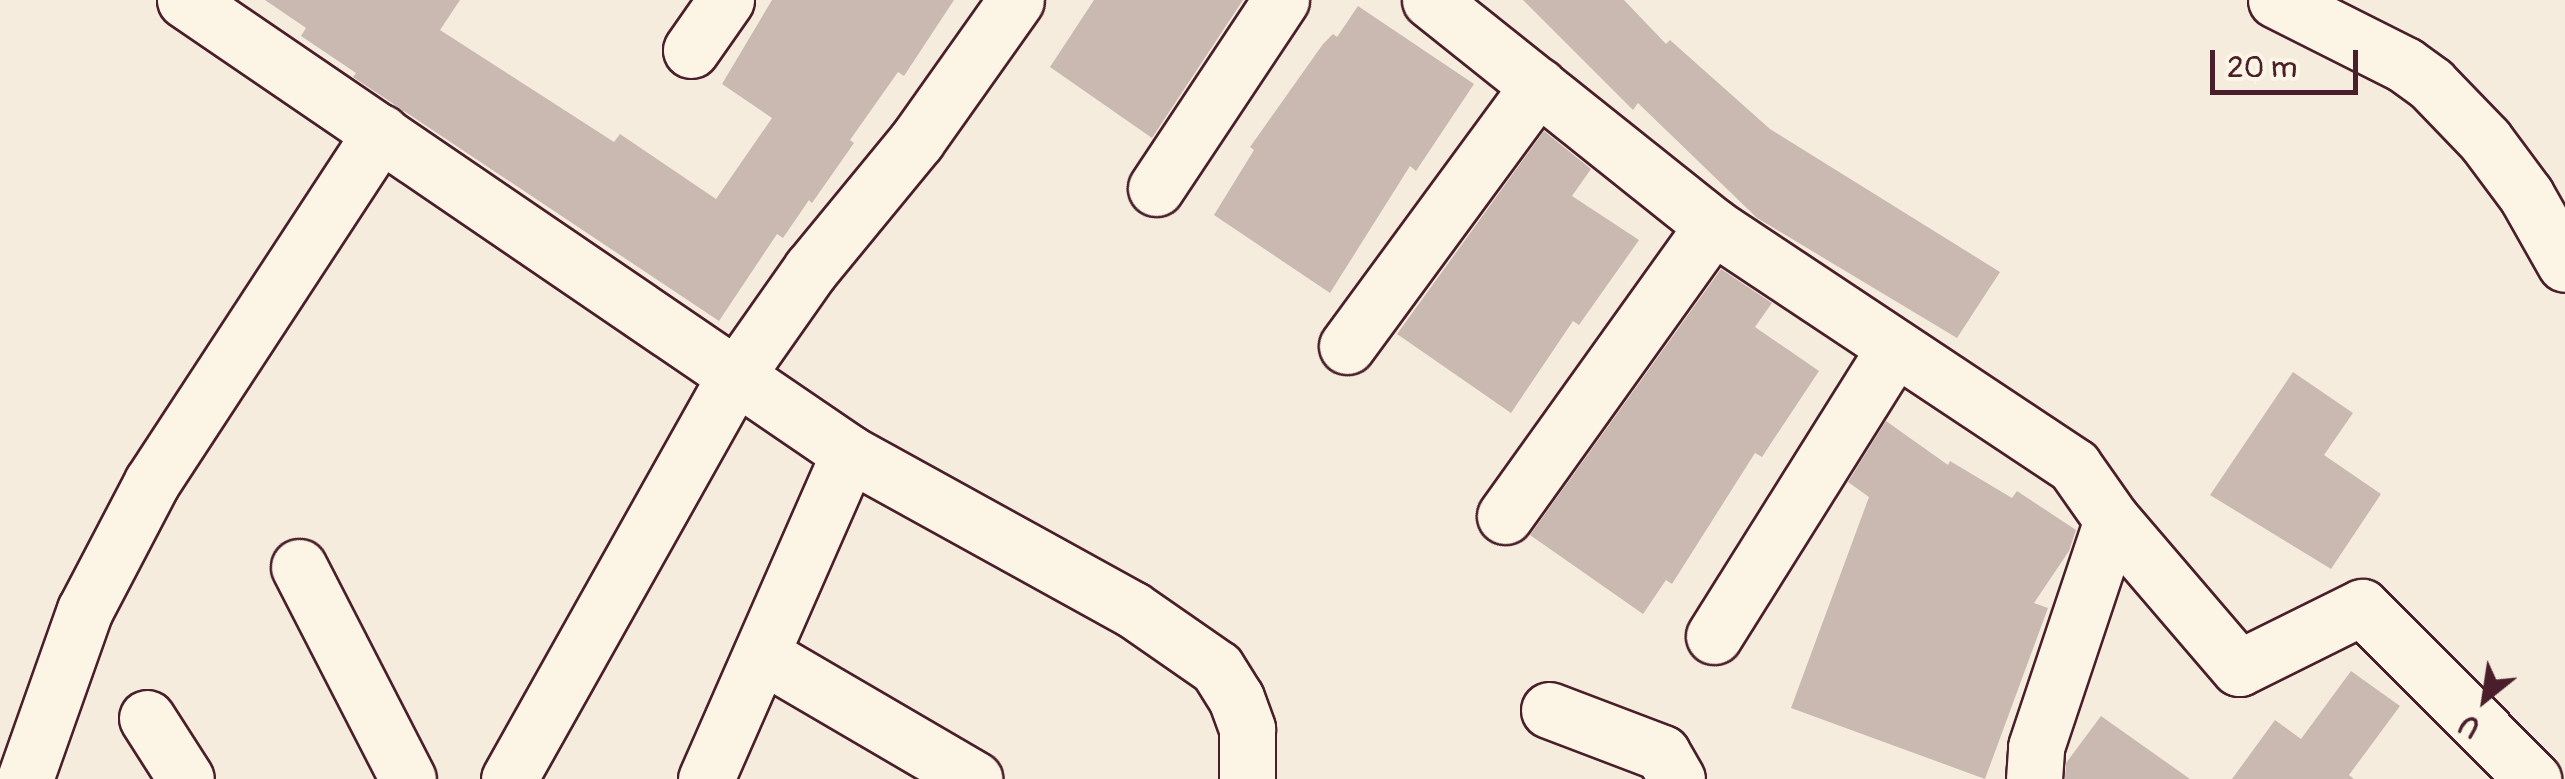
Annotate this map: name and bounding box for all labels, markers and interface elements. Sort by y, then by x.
scale bar [2215,30,2362,92]
text: 20 m [2227,49,2297,86]
north arrow [2435,649,2535,749]
text: U [2453,706,2487,745]

